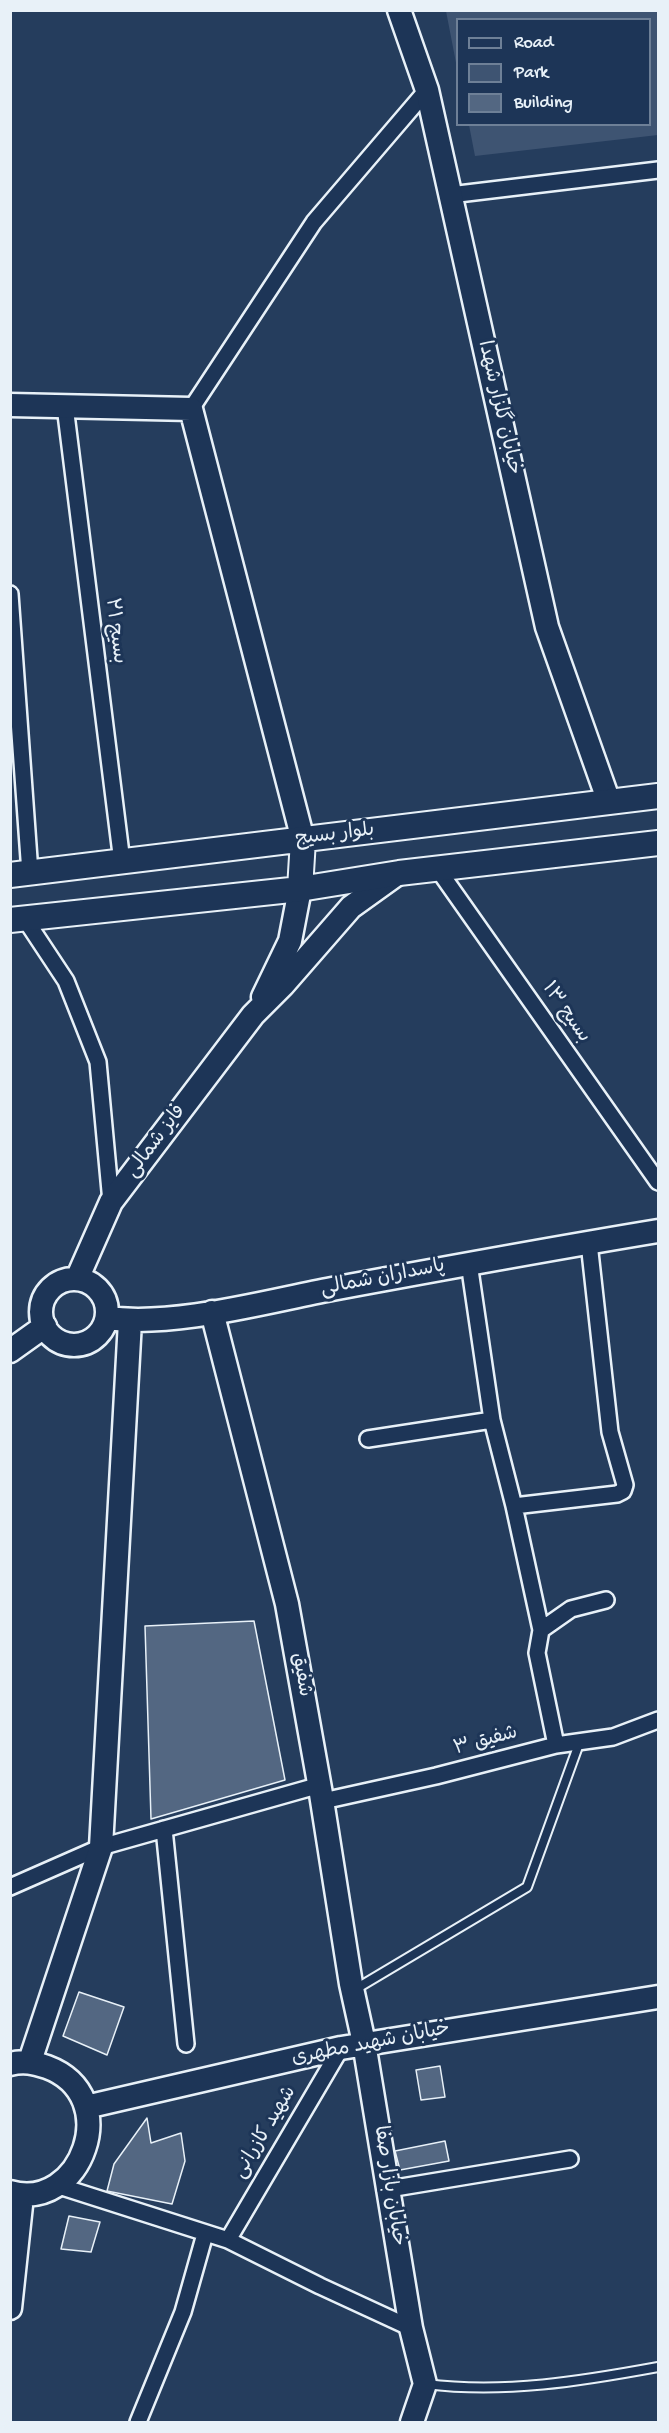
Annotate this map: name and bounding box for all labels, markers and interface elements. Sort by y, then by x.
legend [456,18,651,126]
text: Road [514,33,553,54]
text: Park [514,63,548,84]
text: Building [514,93,573,114]
street label: خیابان گلزار شهدا [471,339,525,477]
street label: بسیج ۲۱ [98,597,130,665]
street label: بلوار بسیج [294,819,376,853]
street label: بسیج ۱۳ [535,978,595,1048]
street label: فایز شمالی [122,1101,192,1183]
street label: پاسداران شمالی [319,1255,447,1303]
street label: شفیق [284,1651,316,1699]
street label: شفیق ۳ [451,1722,521,1762]
street label: خیابان شهید مطهری [290,2018,452,2072]
street label: شهید کازرانی [229,2082,303,2184]
street label: خیابان بازار صفا [367,2124,409,2248]

